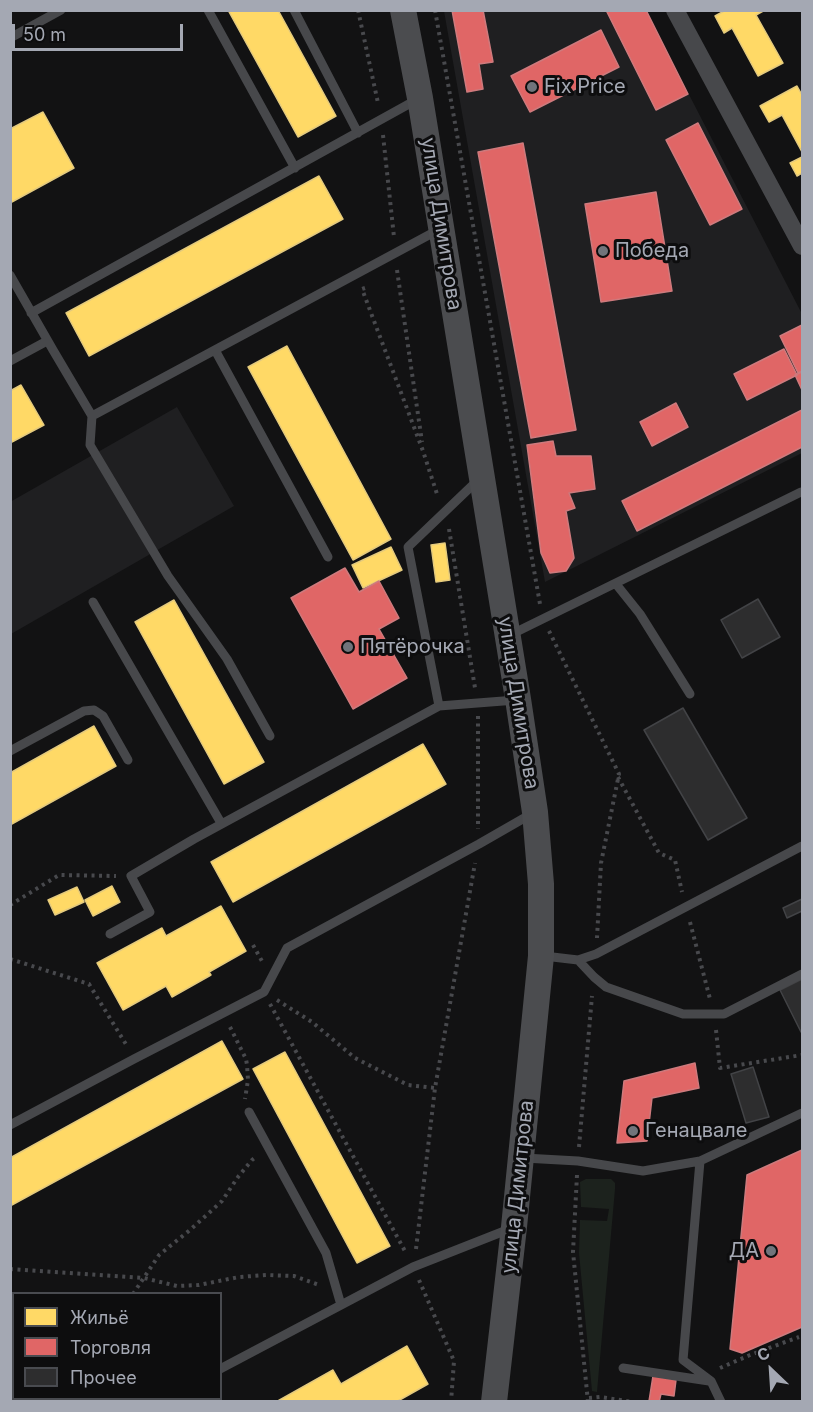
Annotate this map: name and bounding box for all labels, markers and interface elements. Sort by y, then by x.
scale bar [15,12,186,50]
text: 50 m [23,24,66,45]
place label: Fix Price [544,75,626,99]
marker: Fix Price [525,80,539,94]
street label: улица Димитрова [416,136,466,312]
place label: Победа [615,239,689,263]
marker: Победа [596,244,610,258]
street label: улица Димитрова [493,615,543,791]
place label: Пятёрочка [360,635,465,659]
marker: Пятёрочка [341,640,355,654]
street label: улица Димитрова [497,1099,539,1275]
place label: Генацвале [645,1119,747,1143]
marker: Генацвале [626,1124,640,1138]
place label: ДА [729,1239,759,1263]
marker: ДА [764,1244,778,1258]
legend [12,1292,222,1400]
text: Жильё [70,1307,129,1328]
text: Торговля [70,1337,151,1358]
north arrow [741,1340,801,1400]
text: С [754,1342,773,1365]
text: Прочее [70,1367,137,1388]

